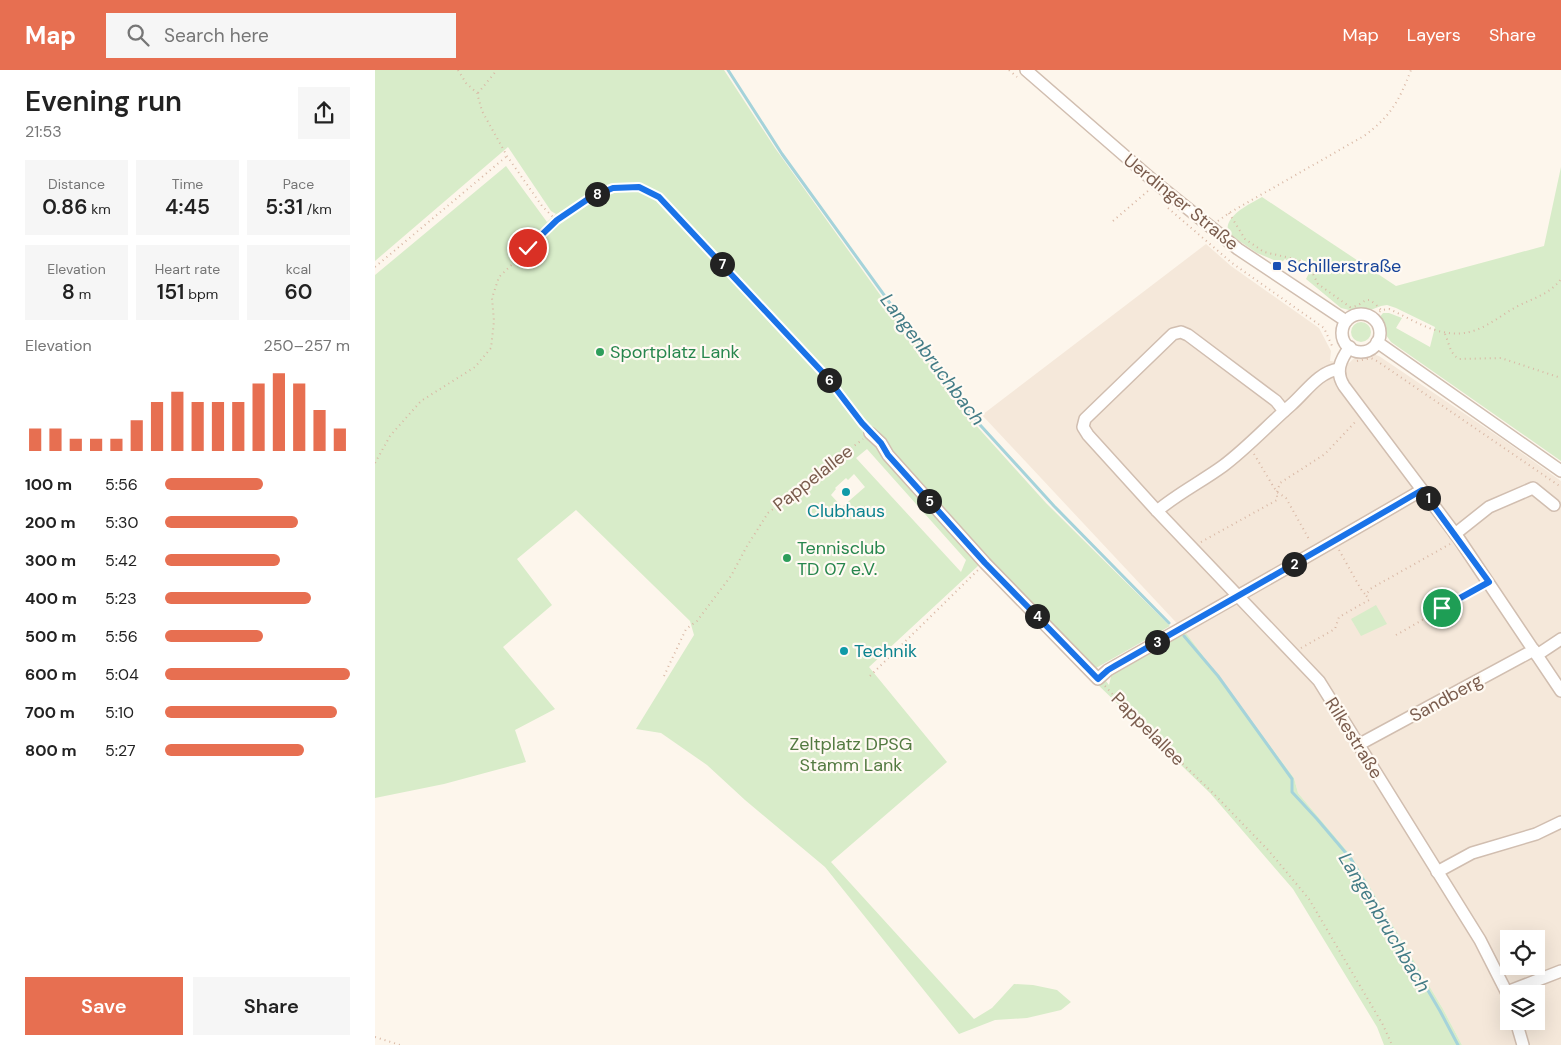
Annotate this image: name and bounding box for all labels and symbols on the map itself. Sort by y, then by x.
street label: Uerdinger Straße [1118,148,1244,256]
pin: 8 [585,182,609,206]
pin [507,227,549,269]
pin: 7 [709,252,735,276]
place label: Schillerstraße [1287,254,1401,278]
marker: Schillerstraße [1271,260,1283,272]
water label: Langenbruchbach [875,288,990,430]
place label: Sportplatz Lank [610,340,740,364]
marker: Sportplatz Lank [594,346,606,358]
pin: 6 [817,368,841,392]
street label: Pappelallee [768,439,858,517]
marker: Clubhaus [840,486,852,498]
pin: 1 [1415,486,1441,510]
pin: 5 [917,488,941,514]
place label: Clubhaus [807,499,885,523]
place label: Tennisclub TD 07 e.V. [797,536,886,581]
marker: Tennisclub TD 07 e.V. [781,552,793,564]
pin: 2 [1281,552,1307,576]
pin [1421,587,1463,629]
pin: 4 [1025,604,1049,628]
pin: 3 [1145,630,1169,654]
place label: Technik [854,639,917,663]
marker: Technik [838,645,850,657]
street label: Sandberg [1405,668,1487,728]
street label: Pappelallee [1106,687,1190,771]
street label: Rilkestraße [1320,693,1388,783]
park label: Zeltplatz DPSG Stamm Lank [790,732,912,777]
water label: Langenbruchbach [1333,848,1436,997]

